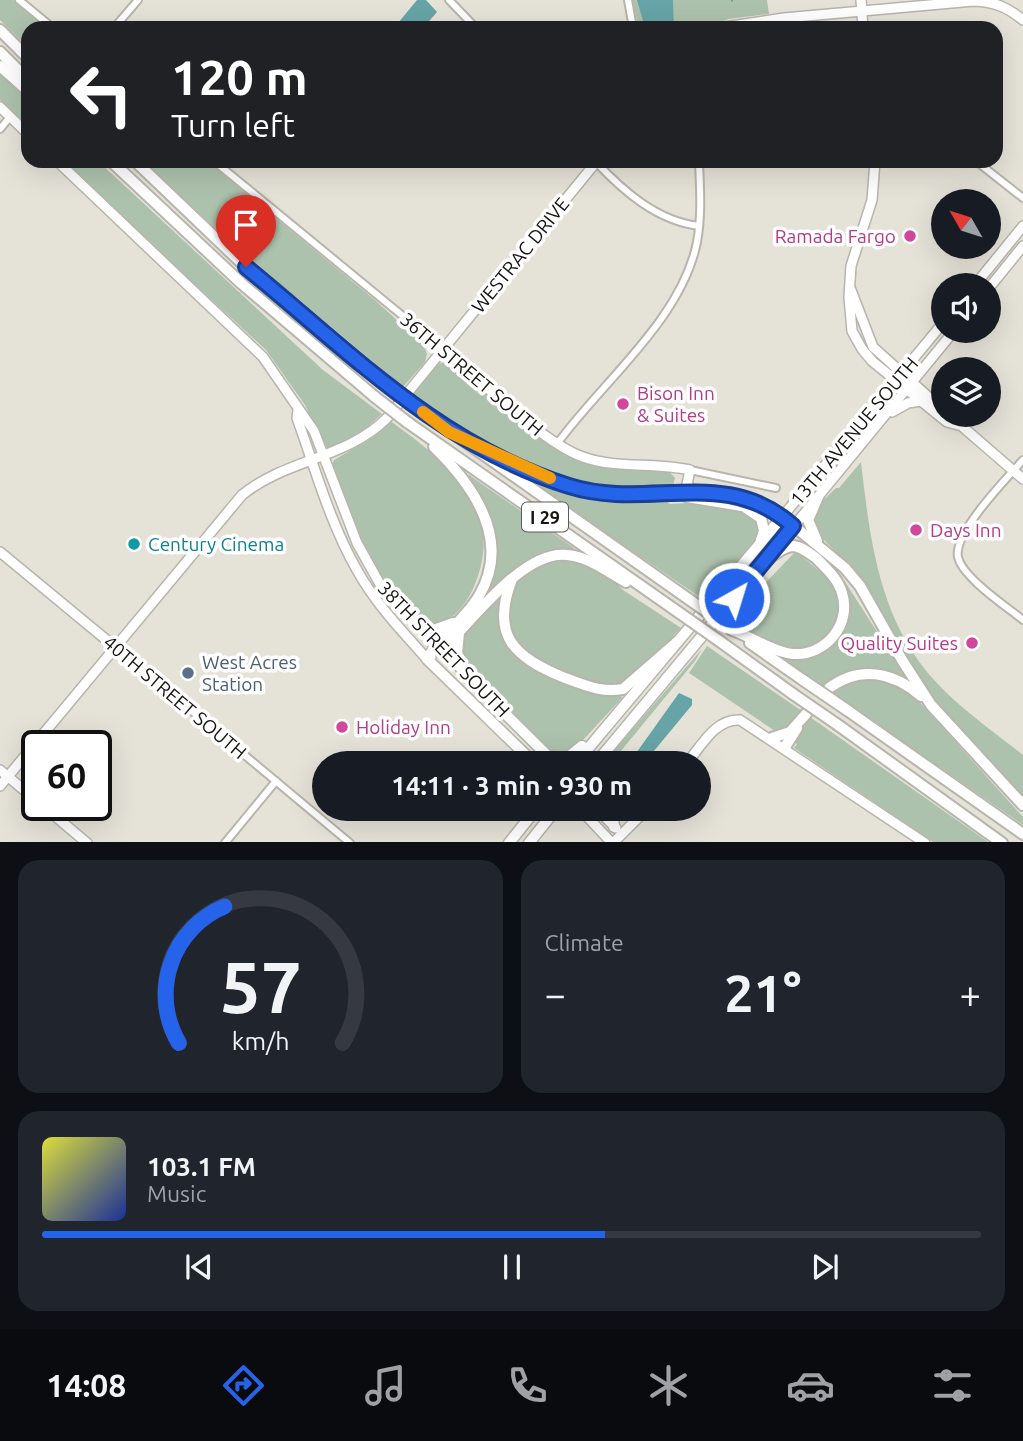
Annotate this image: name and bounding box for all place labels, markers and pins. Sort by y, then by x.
pin [216,195,276,267]
place label: Ramada Fargo [775,225,896,247]
marker: Ramada Fargo [902,228,918,244]
place label: Bison Inn & Suites [637,382,715,426]
marker: Bison Inn & Suites [615,396,631,412]
place label: Days Inn [930,519,1001,541]
marker: Days Inn [908,522,924,538]
place label: Century Cinema [148,533,284,555]
marker: Century Cinema [126,536,142,552]
place label: Quality Suites [840,632,958,654]
marker: Quality Suites [964,635,980,651]
place label: West Acres Station [202,651,297,695]
marker: West Acres Station [180,665,196,681]
place label: Holiday Inn [356,716,451,738]
marker: Holiday Inn [334,719,350,735]

